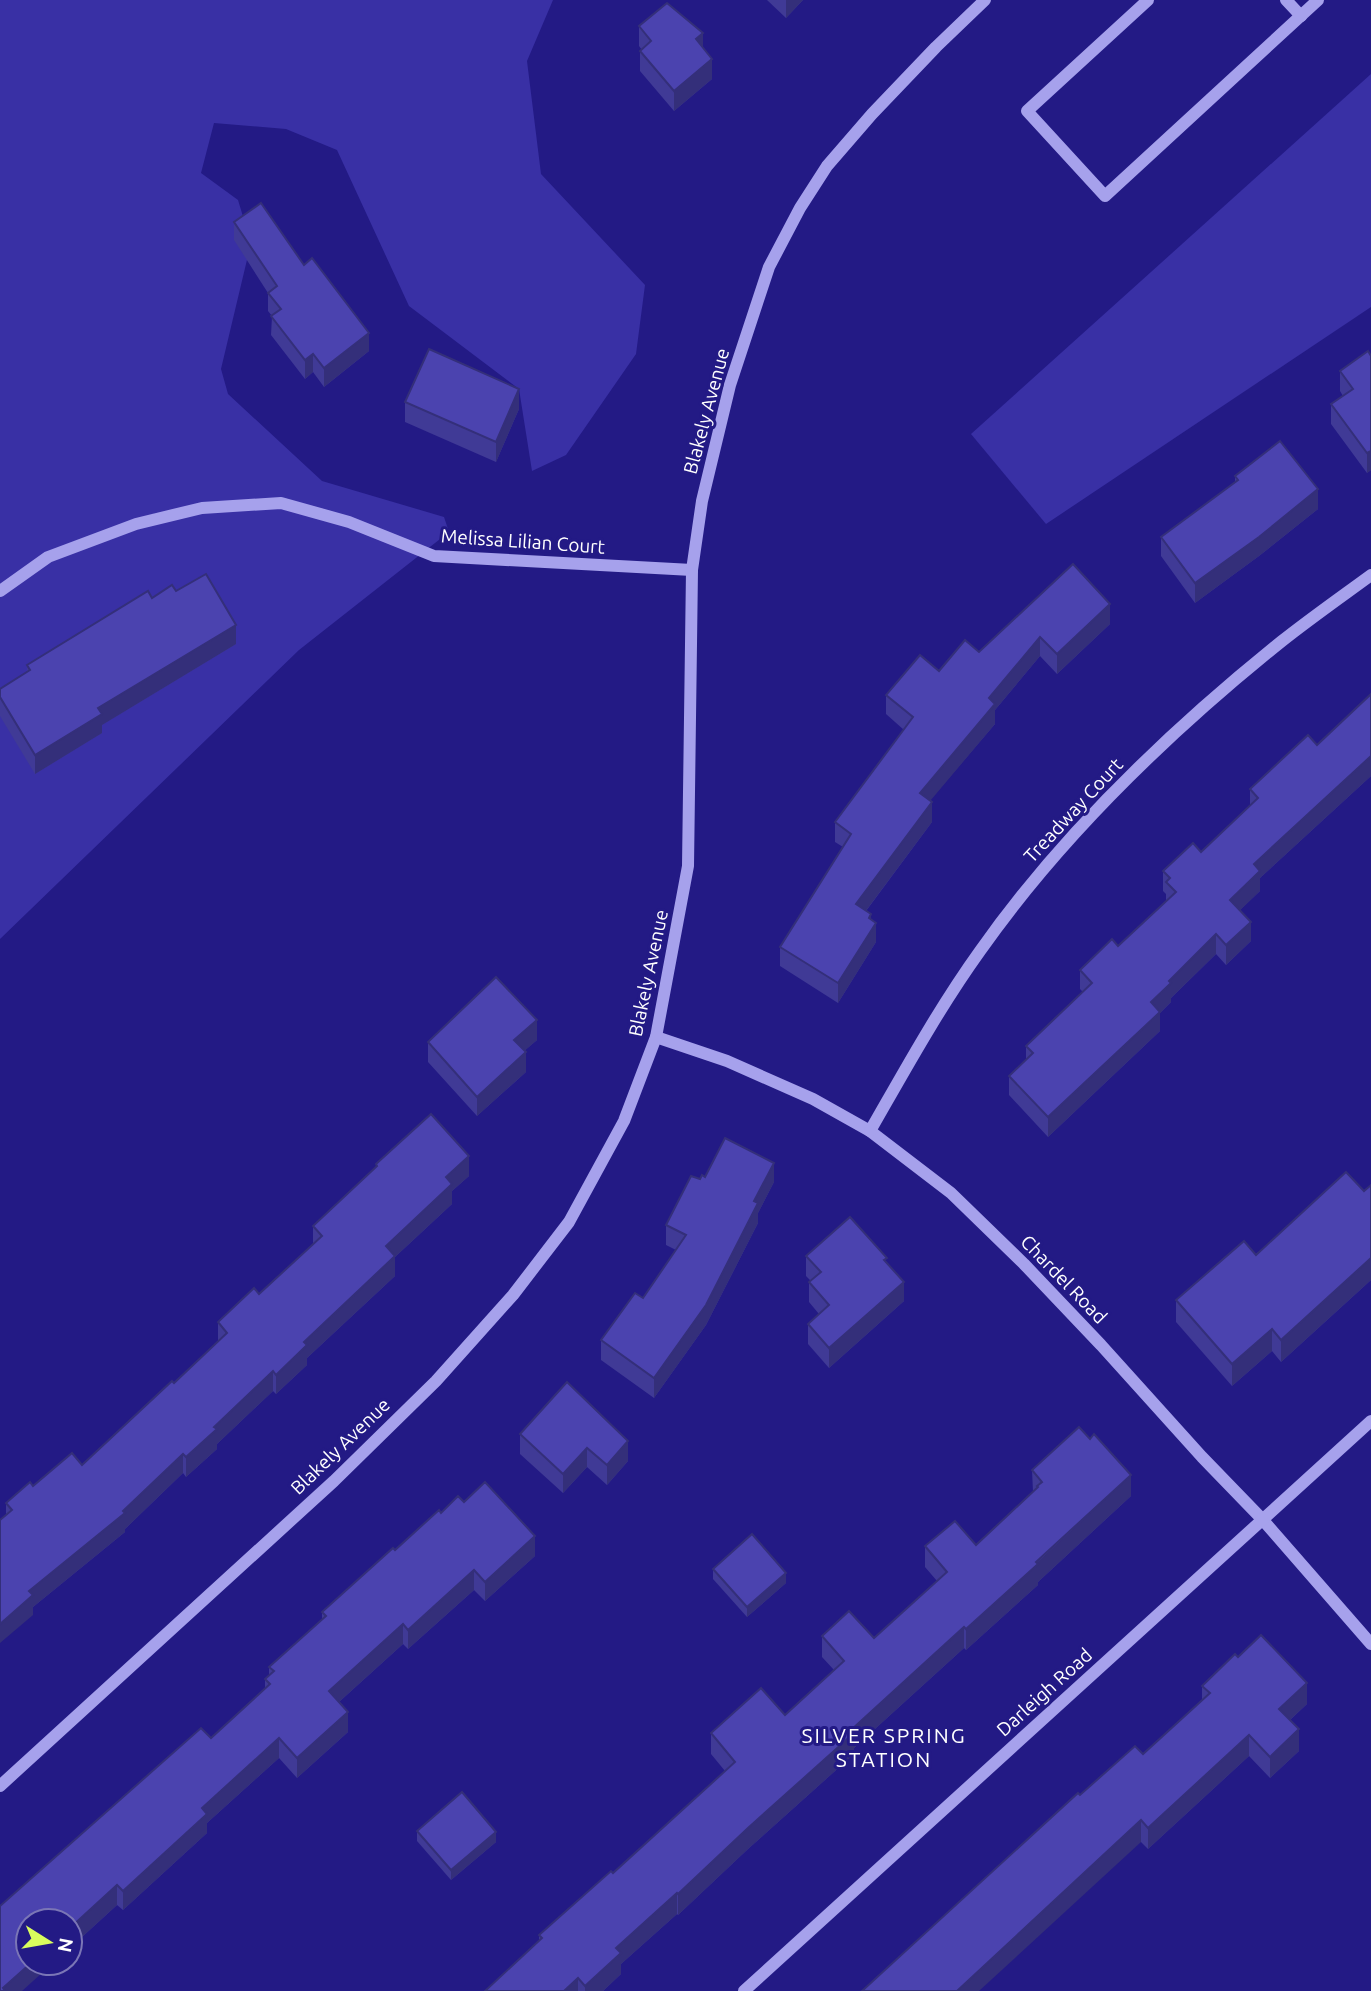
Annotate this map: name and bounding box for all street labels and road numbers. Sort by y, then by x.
street label: Blakely Avenue [679,346,733,476]
street label: Melissa Lilian Court [440,524,606,558]
street label: Treadway Court [1019,753,1127,867]
street label: Blakely Avenue [624,908,672,1038]
street label: Chardel Road [1016,1230,1112,1328]
street label: Blakely Avenue [286,1393,394,1499]
street label: Darleigh Road [992,1644,1096,1740]

